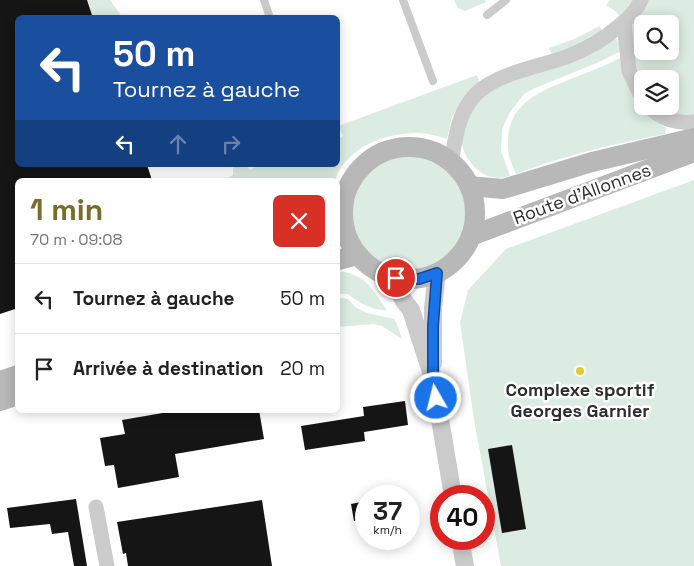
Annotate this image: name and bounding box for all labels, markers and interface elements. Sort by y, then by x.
map controls [634,15,679,115]
button: search [634,15,679,60]
text: 50 m [113,32,195,76]
icon: left [30,35,95,100]
button: layers [634,70,679,115]
text: Tournez à gauche [113,75,300,103]
icon: left [111,130,139,158]
icon: ahead [164,130,192,158]
icon: right [217,130,245,158]
street label: Route d'Allonnes [510,158,654,229]
text: 1 min [30,190,103,229]
button: close [273,195,325,247]
text: 70 m · 09:08 [30,229,123,250]
pin [375,257,417,299]
icon: arrive [382,264,410,292]
icon: left [30,285,58,313]
text: Tournez à gauche [73,286,235,311]
text: 50 m [280,286,325,311]
icon: arrive [30,355,58,383]
text: Arrivée à destination [73,356,263,381]
text: 20 m [280,356,325,381]
marker: Complexe sportif Georges Garnier [574,365,586,377]
position arrow [409,371,461,423]
place label: Complexe sportif Georges Garnier [505,378,655,422]
speed limit sign: 40 [430,485,495,550]
text: 37 [373,495,402,527]
text: km/h [373,522,402,538]

